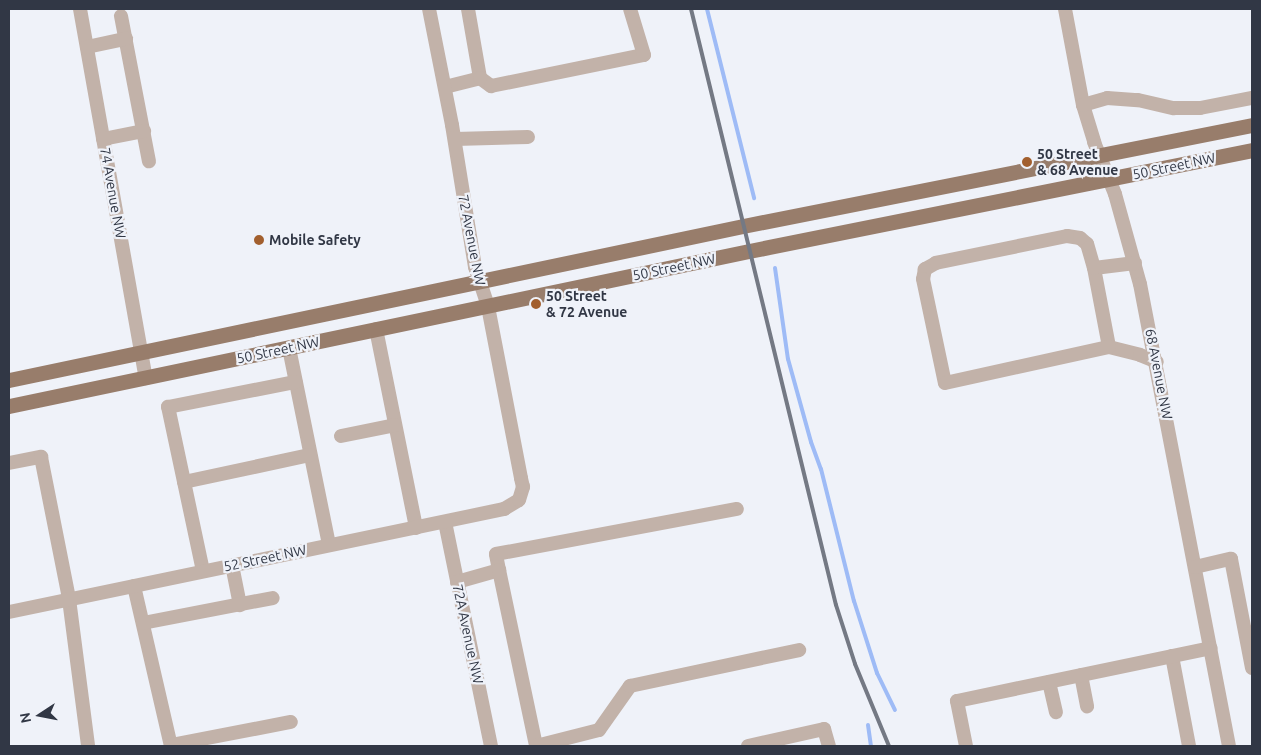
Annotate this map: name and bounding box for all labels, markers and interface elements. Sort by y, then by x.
street label: 74 Avenue NW [97,146,129,240]
place label: 50 Street & 68 Avenue [1037,146,1118,178]
street label: 50 Street NW [1131,149,1217,183]
marker: 50 Street & 68 Avenue [1021,156,1033,168]
street label: 72 Avenue NW [455,193,489,287]
place label: Mobile Safety [269,232,361,248]
marker: Mobile Safety [253,234,265,246]
street label: 50 Street NW [631,250,717,284]
place label: 50 Street & 72 Avenue [546,288,627,321]
marker: 50 Street & 72 Avenue [530,298,542,310]
street label: 68 Avenue NW [1142,327,1176,421]
street label: 50 Street NW [235,333,321,367]
street label: 52 Street NW [222,541,308,575]
street label: 72A Avenue NW [449,583,487,685]
north arrow [15,690,65,740]
text: N [16,711,34,725]

